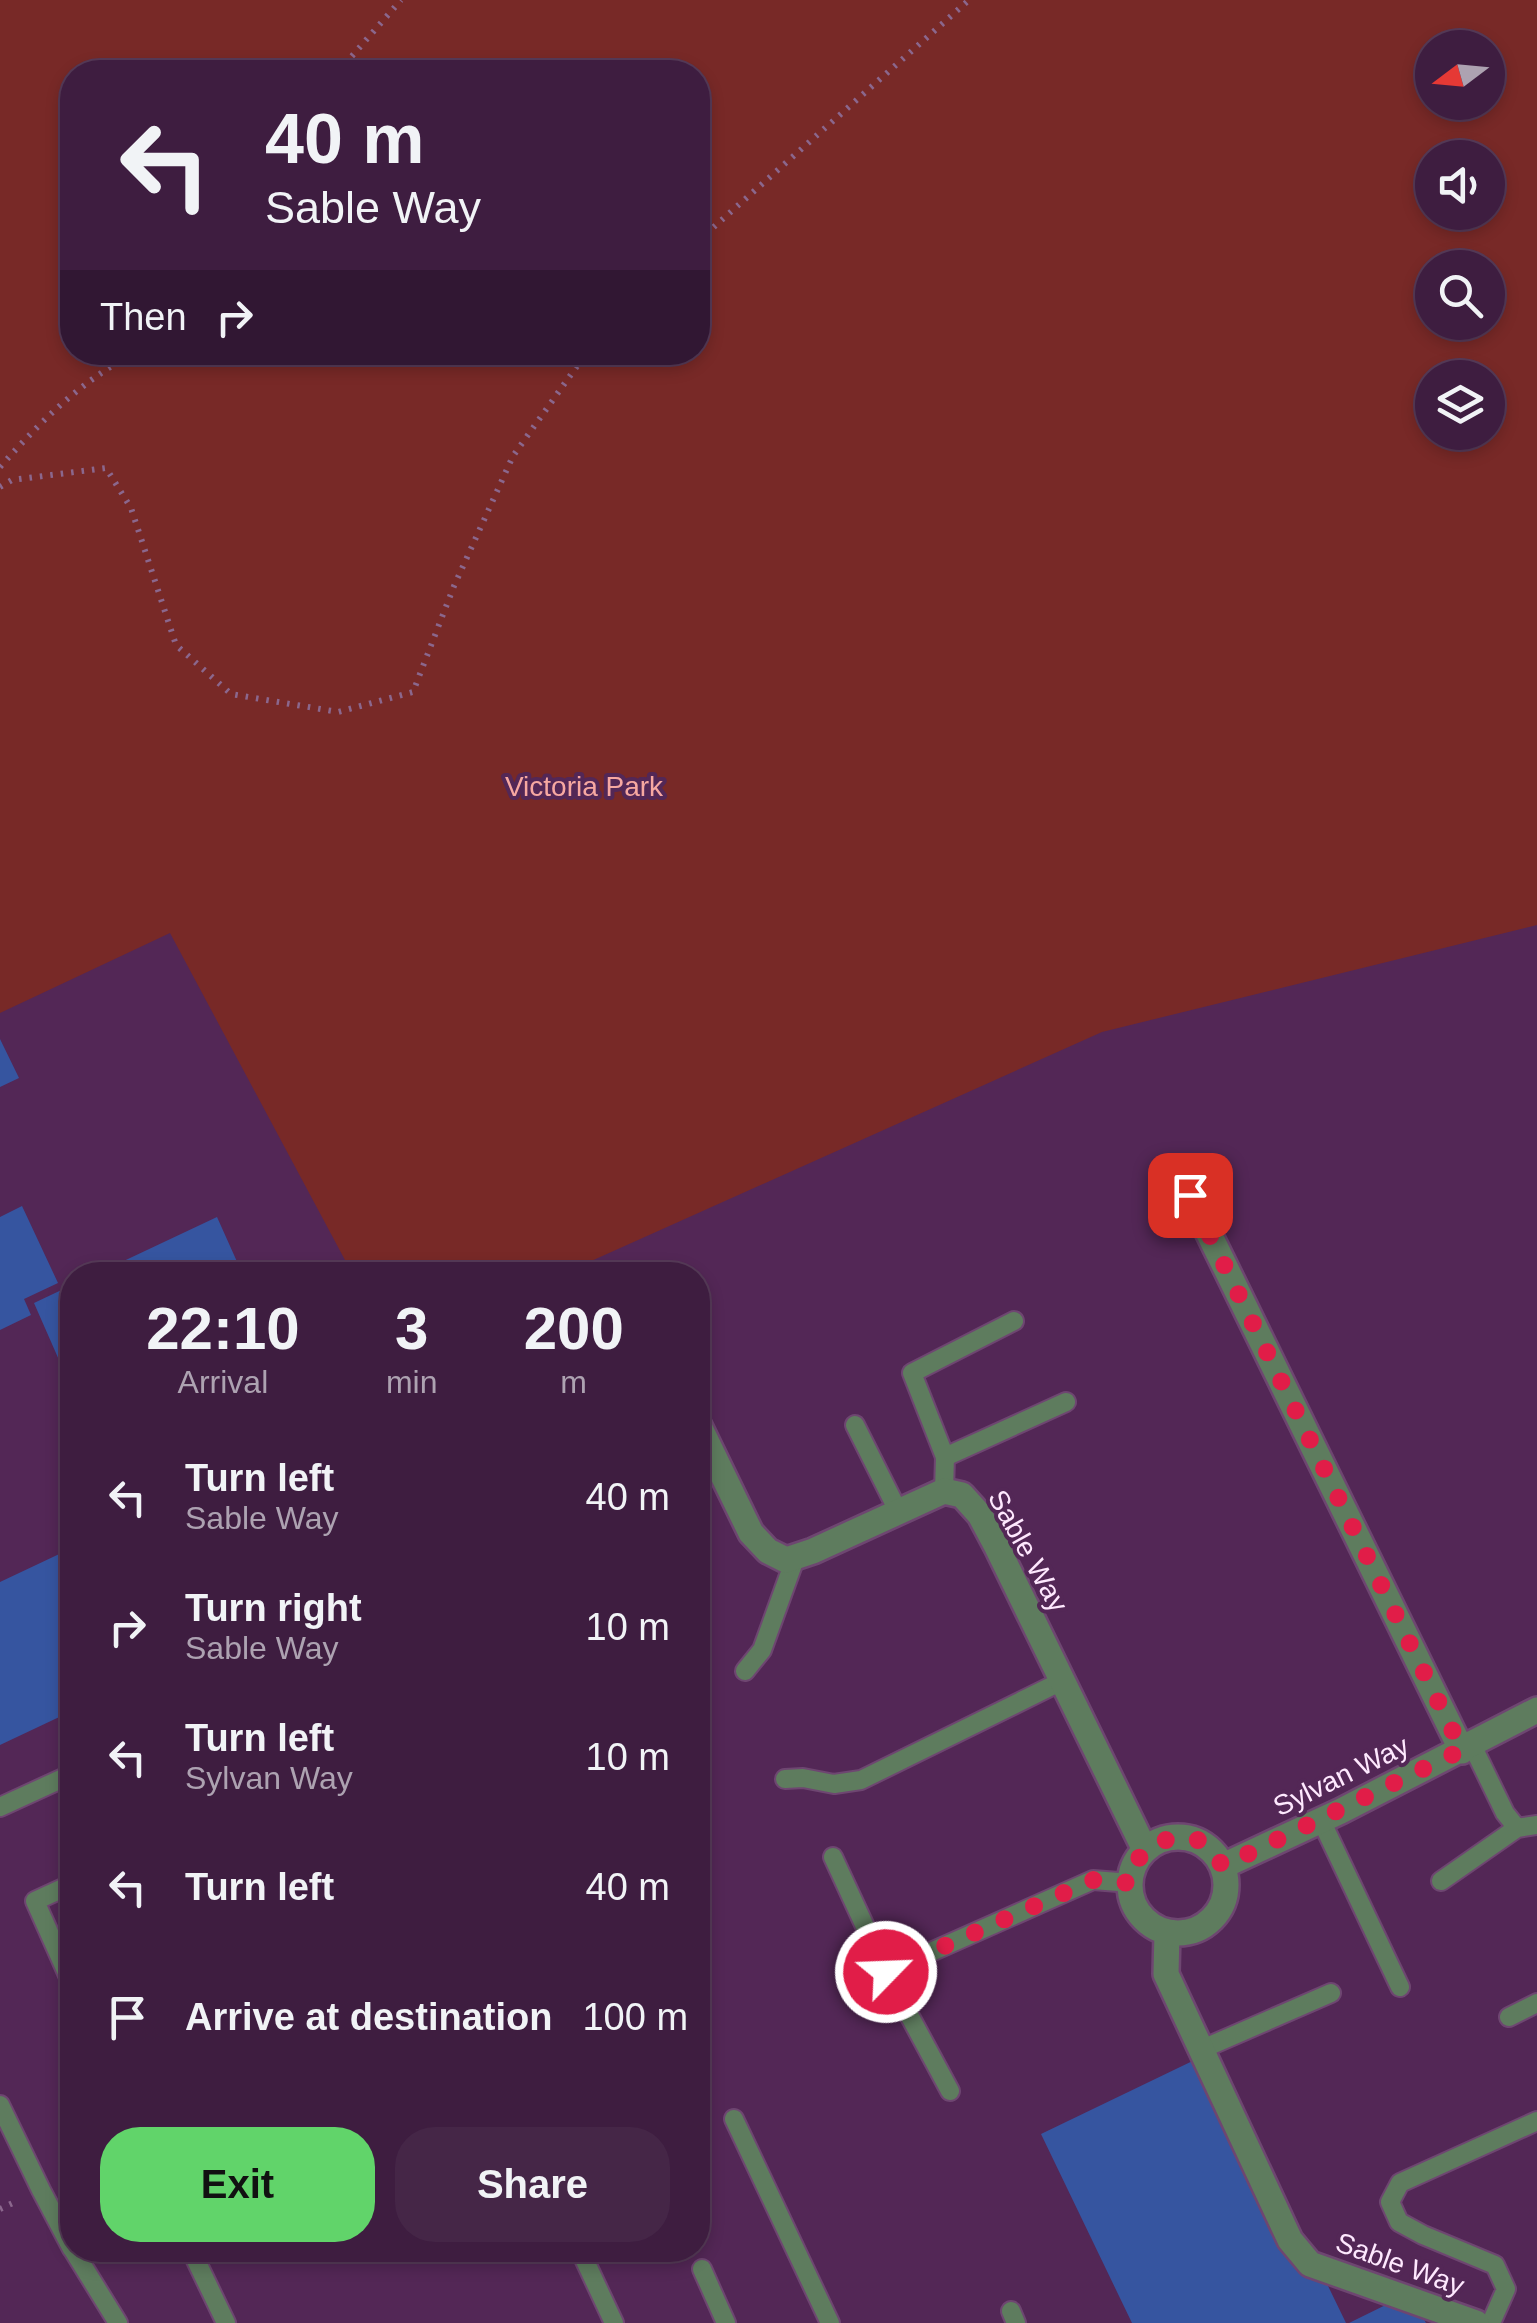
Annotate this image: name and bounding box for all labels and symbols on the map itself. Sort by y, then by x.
north arrow [1415,30,1505,120]
park label: Victoria Park [505,771,664,802]
pin [1148,1153,1233,1238]
street label: Sable Way [982,1485,1074,1617]
street label: Sylvan Way [1268,1730,1414,1822]
position arrow [834,1920,938,2024]
street label: Sable Way [1332,2226,1468,2302]

